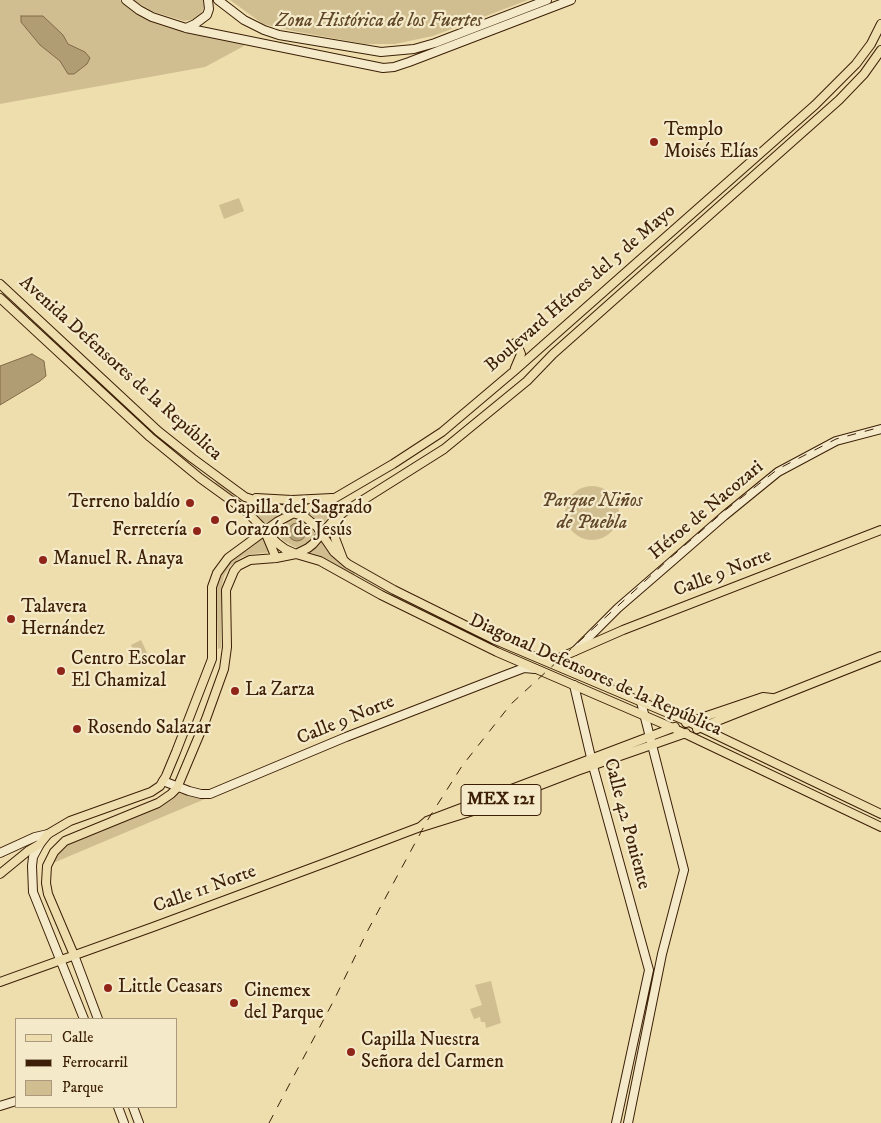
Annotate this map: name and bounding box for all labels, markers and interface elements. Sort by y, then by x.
park label: Zona Histórica de los Fuertes [276,11,482,33]
place label: Templo Moisés Elías [664,120,758,164]
marker: Templo Moisés Elías [648,136,660,148]
street label: Boulevard Héroes del 5 de Mayo [481,200,681,378]
street label: Avenida Defensores de la República [14,272,226,466]
street label: Héroe de Nacozari [645,457,769,565]
park label: Parque Niños de Puebla [541,491,643,535]
place label: Terreno baldío [68,492,180,514]
marker: Terreno baldío [184,497,196,509]
place label: Capilla del Sagrado Corazón de Jesús [225,498,372,542]
marker: Capilla del Sagrado Corazón de Jesús [209,514,221,526]
place label: Ferretería [112,520,187,542]
marker: Ferretería [191,525,203,537]
street label: Calle 9 Norte [671,545,775,603]
place label: Manuel R. Anaya [53,549,183,571]
marker: Manuel R. Anaya [37,554,49,566]
place label: Talavera Hernández [21,597,105,641]
street label: Diagonal Defensores de la República [465,610,725,742]
marker: Talavera Hernández [5,613,17,625]
place label: Centro Escolar El Chamizal [71,649,186,693]
marker: Centro Escolar El Chamizal [55,665,67,677]
place label: La Zarza [245,680,314,702]
marker: La Zarza [229,685,241,697]
street label: Calle 9 Norte [294,691,398,751]
place label: Rosendo Salazar [87,718,211,740]
marker: Rosendo Salazar [71,723,83,735]
street label: Calle 42 Poniente [598,756,654,892]
road number: MEX 121 [461,784,541,816]
street label: Calle 11 Norte [151,861,259,919]
place label: Little Ceasars [118,977,223,999]
place label: Cinemex del Parque [244,981,324,1025]
marker: Little Ceasars [102,982,114,994]
marker: Cinemex del Parque [228,997,240,1009]
legend [15,1018,178,1108]
text: Calle [62,1028,94,1047]
place label: Capilla Nuestra Señora del Carmen [361,1030,504,1074]
marker: Capilla Nuestra Señora del Carmen [345,1046,357,1058]
text: Ferrocarril [62,1053,128,1072]
text: Parque [62,1078,103,1097]

